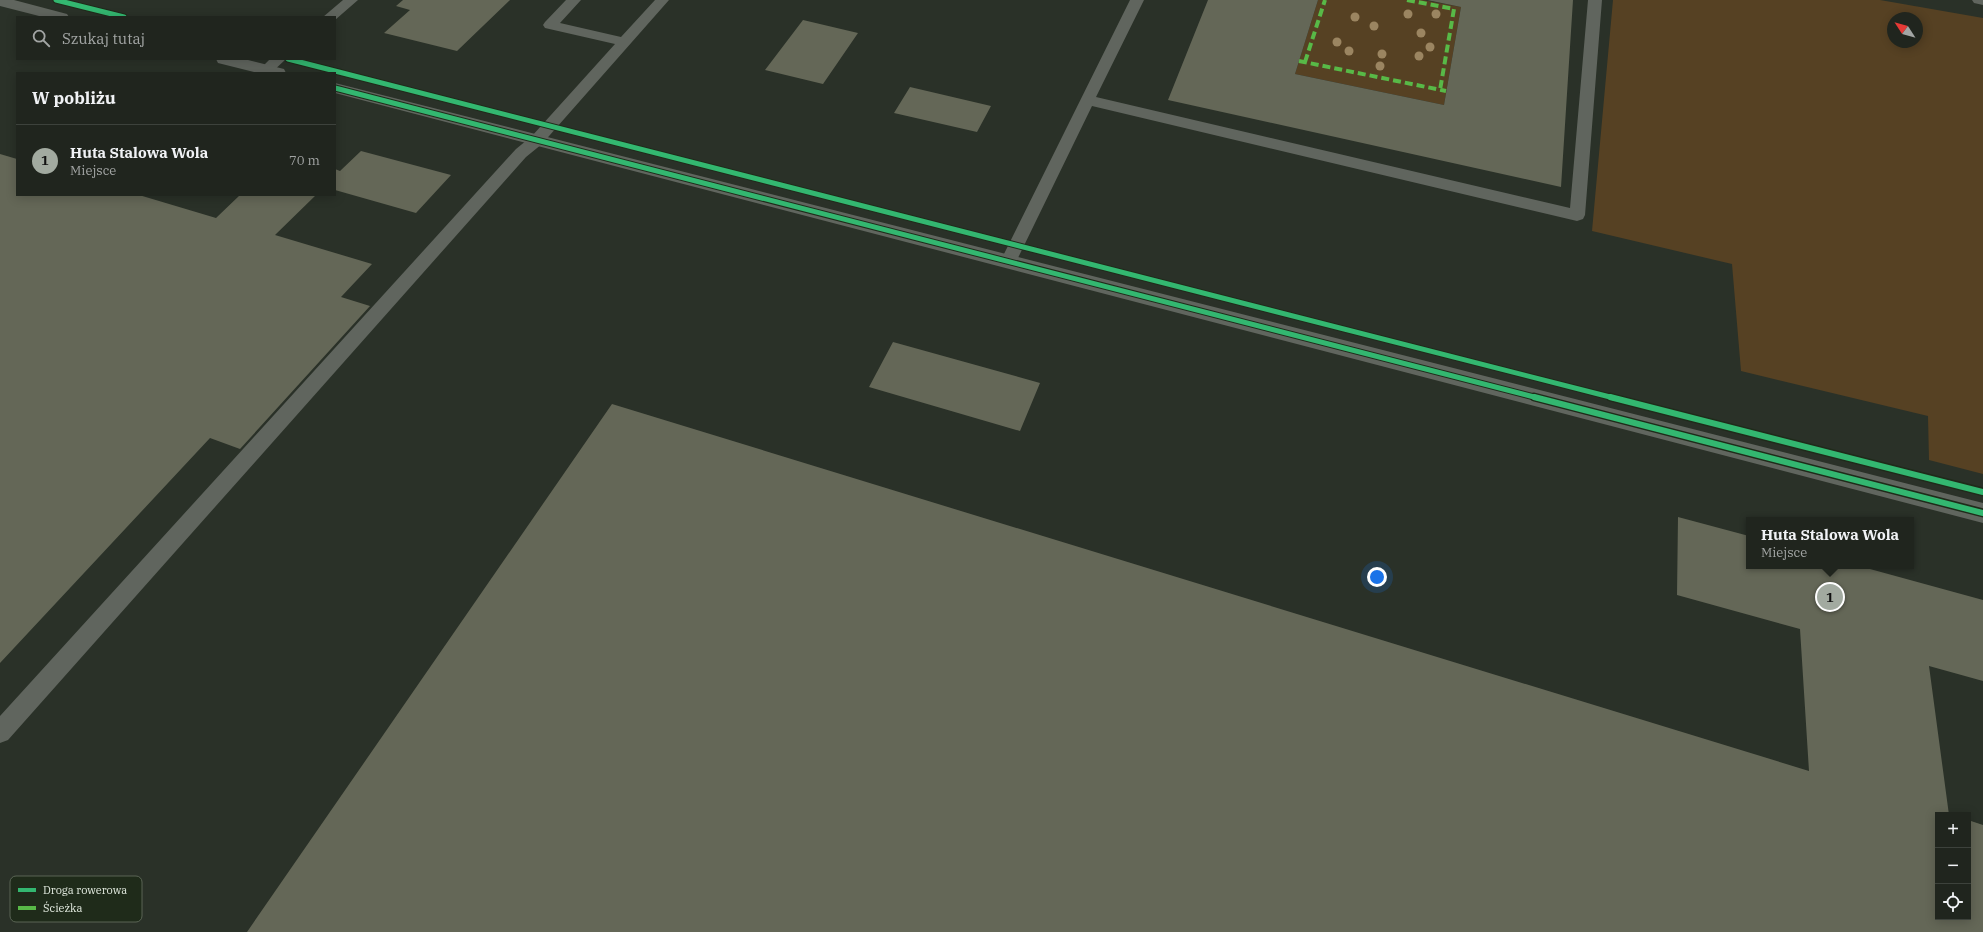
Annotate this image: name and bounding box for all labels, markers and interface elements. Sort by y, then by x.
north arrow [1887,12,1923,48]
search box [16,16,336,60]
icon: search [30,27,52,49]
text: Szukaj tutaj [62,29,145,48]
text: W pobliżu [32,87,116,109]
text: Huta Stalowa Wola [70,143,208,162]
text: 1 [41,152,49,169]
text: 70 m [289,152,320,169]
text: Miejsce [70,162,116,179]
popup [1746,517,1914,569]
text: Huta Stalowa Wola [1761,525,1899,544]
text: Miejsce [1761,544,1807,561]
your location [1367,567,1387,587]
pin: 1 [1817,582,1843,612]
map controls [1935,812,1971,920]
button: + [1935,812,1971,848]
button: − [1935,848,1971,884]
legend [10,876,142,922]
text: Droga rowerowa [43,883,127,897]
button: locate [1935,884,1971,920]
text: Ścieżka [43,901,82,915]

